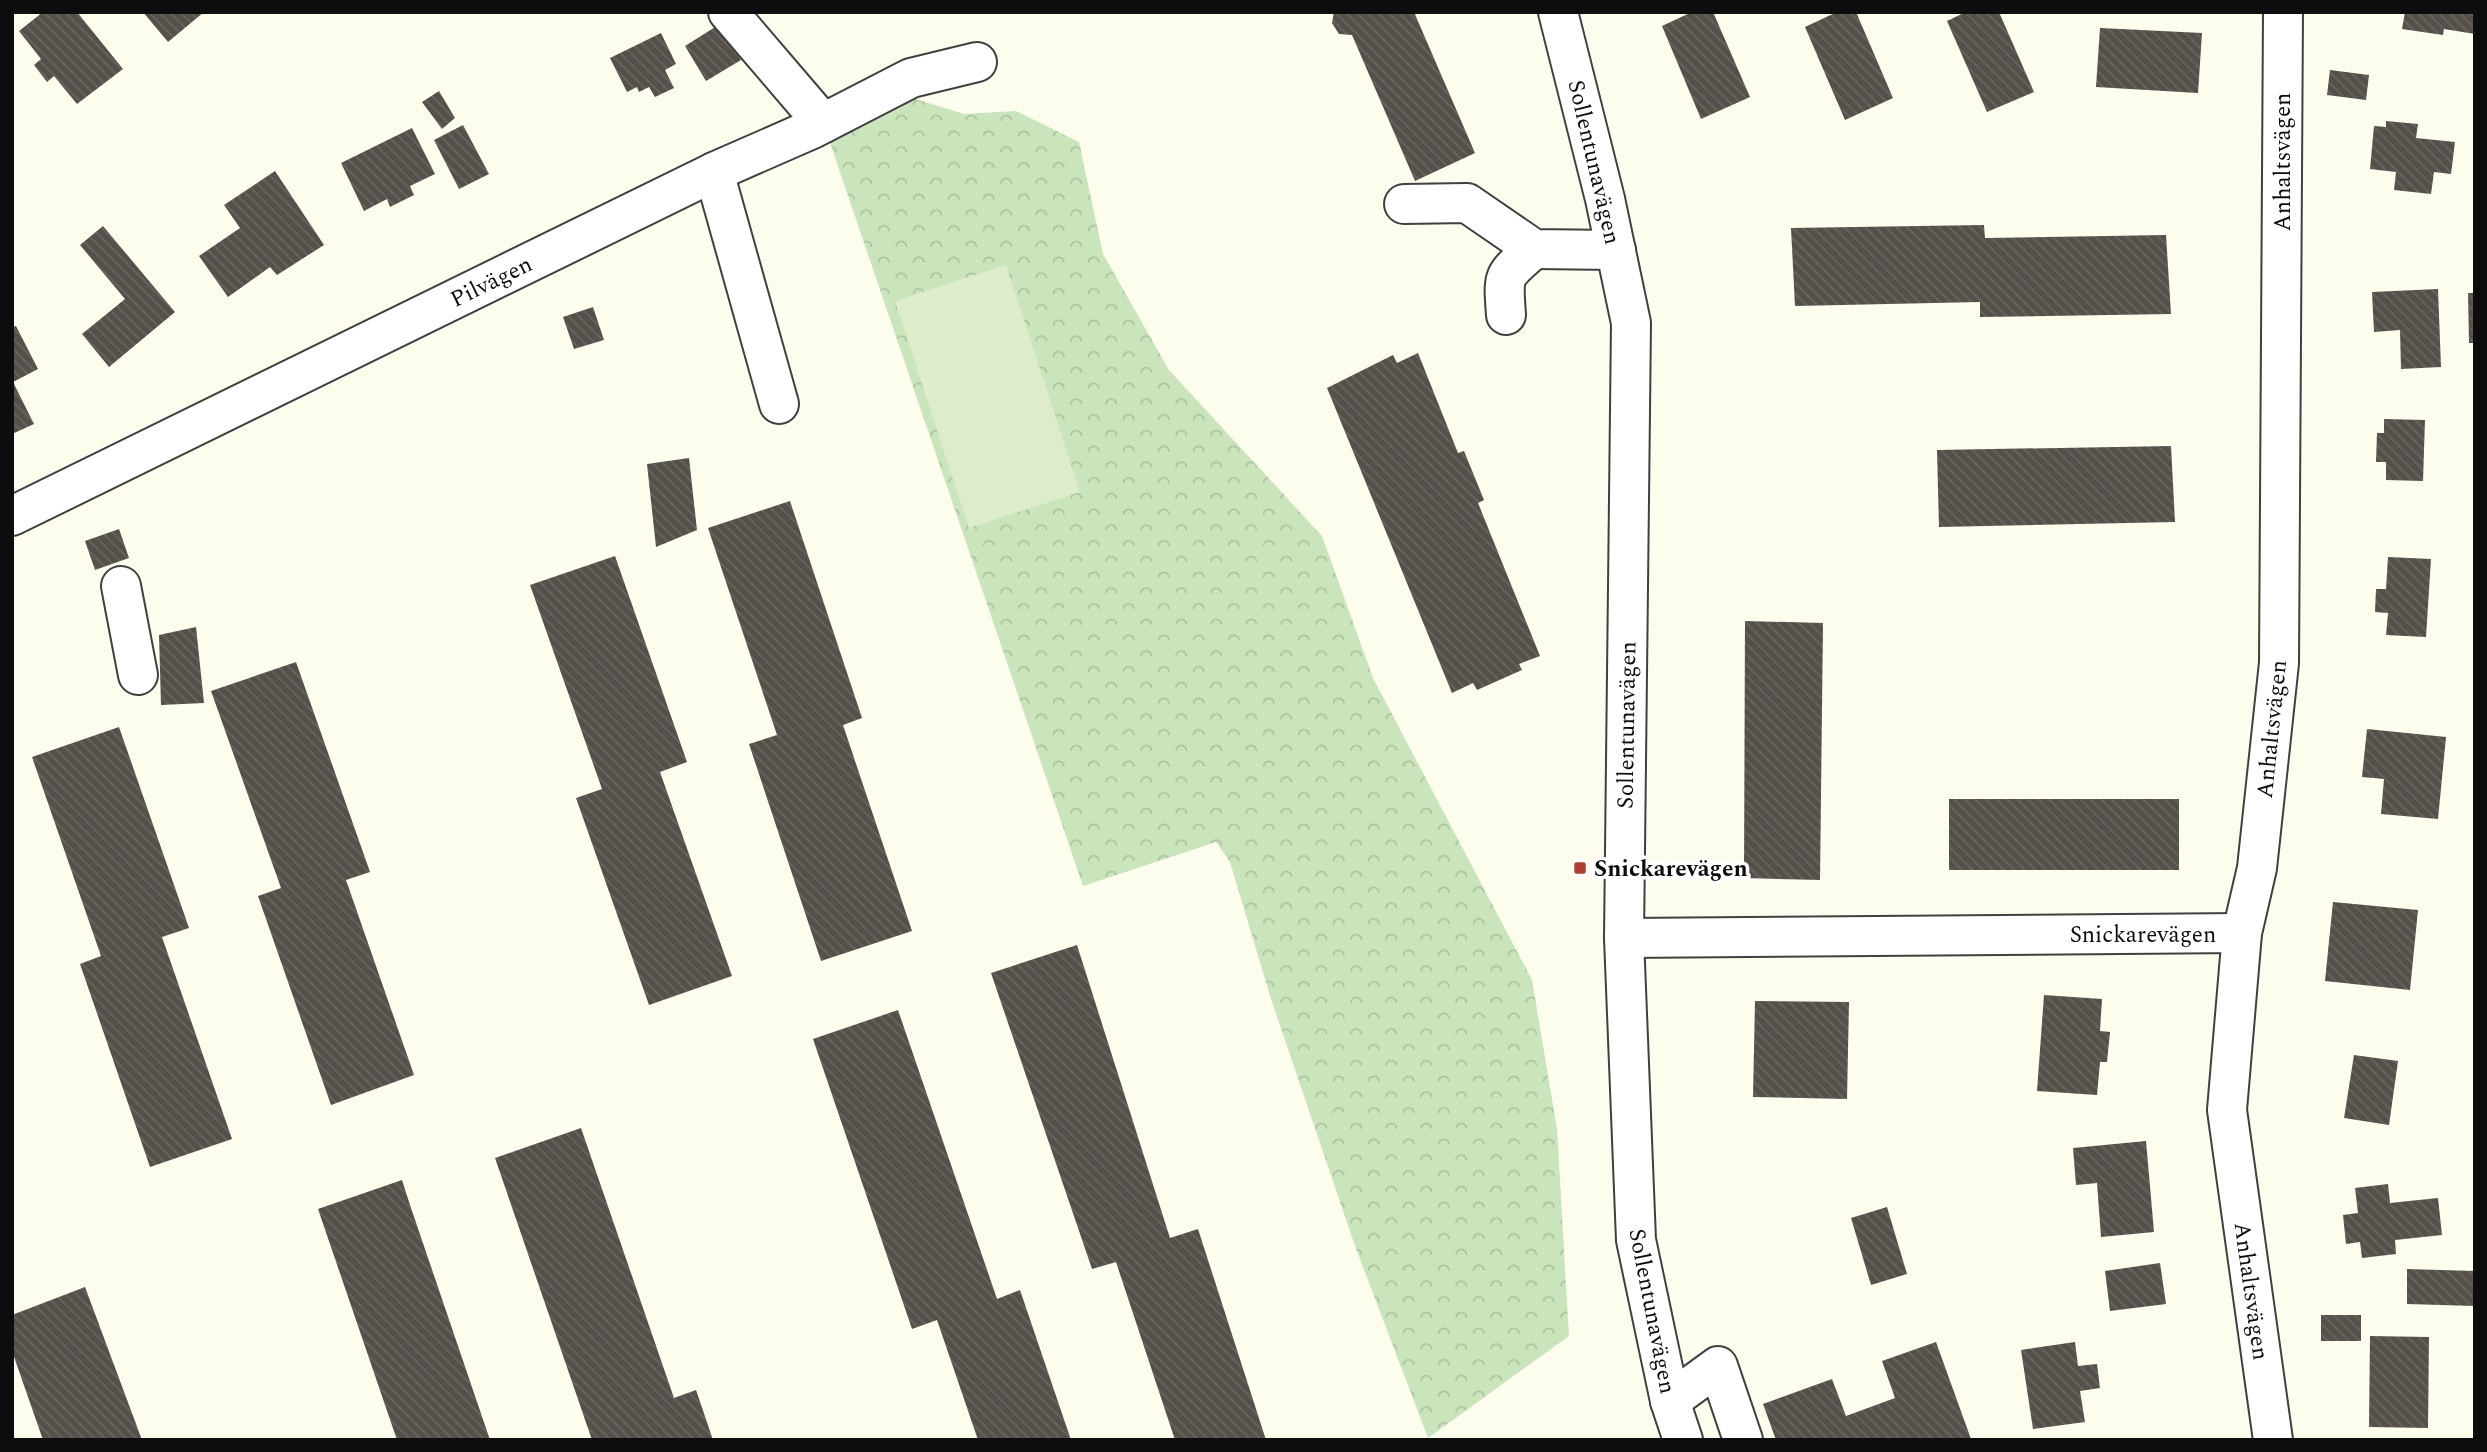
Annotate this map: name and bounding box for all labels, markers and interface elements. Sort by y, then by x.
street label: Sollentunavägen [1558,77,1629,248]
street label: Anhaltsvägen [2266,93,2301,231]
street label: Pilvägen [445,247,539,317]
street label: Sollentunavägen [1609,641,1646,809]
street label: Anhaltsvägen [2248,658,2297,800]
place label: Snickarevägen [1594,852,1748,887]
marker: Snickarevägen [1572,860,1588,876]
street label: Snickarevägen [2070,918,2216,953]
street label: Anhaltsvägen [2224,1220,2278,1362]
street label: Sollentunavägen [1618,1226,1685,1397]

